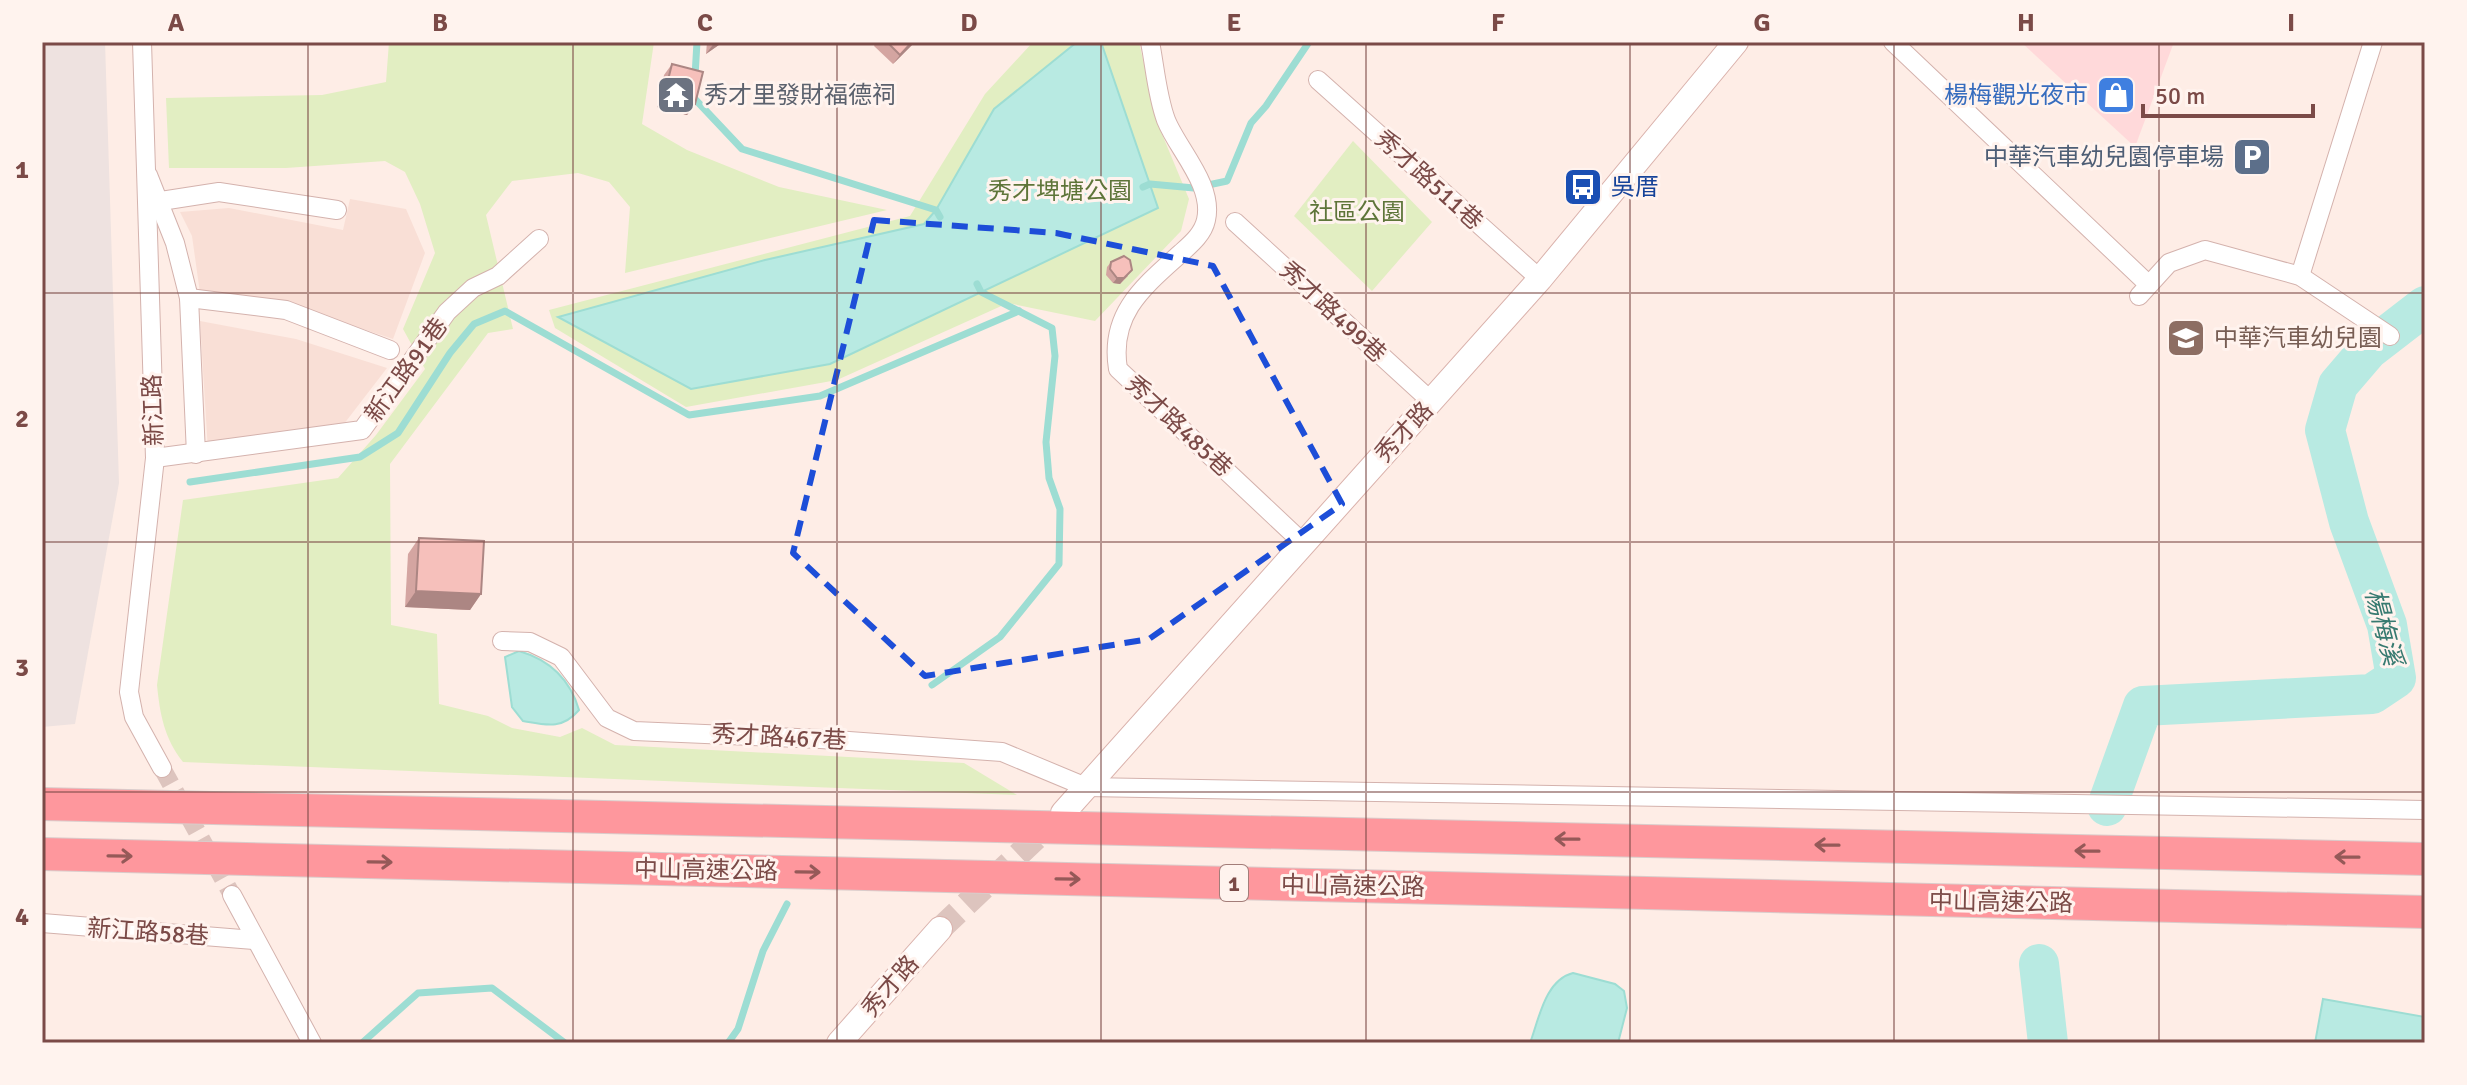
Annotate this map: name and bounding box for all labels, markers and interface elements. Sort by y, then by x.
text: A [168,7,185,39]
text: B [432,7,448,39]
text: C [697,7,713,39]
text: D [960,7,978,39]
text: E [1227,7,1241,39]
text: F [1491,7,1505,39]
text: G [1753,7,1771,39]
text: H [2017,7,2035,39]
text: I [2287,7,2295,39]
scale bar [2143,68,2313,118]
temple icon: 秀才里發財福德祠 [655,74,697,116]
shop icon: 楊梅觀光夜市 [2095,74,2137,116]
place label: 秀才里發財福德祠 [704,80,896,110]
place label: 楊梅觀光夜市 [1944,80,2088,110]
text: 50 m [2155,81,2205,111]
street label: 秀才路511巷 [1369,124,1489,236]
parking icon: 中華汽車幼兒園停車場 [2231,136,2273,178]
place label: 中華汽車幼兒園停車場 [1984,142,2224,172]
text: 1 [15,154,29,186]
bus stop icon: 吳厝 [1562,166,1604,208]
place label: 吳厝 [1611,172,1659,202]
park label: 秀才埤塘公園 [988,176,1132,206]
park label: 社區公園 [1309,197,1405,227]
street label: 秀才路499巷 [1273,255,1393,369]
street label: 新江路91巷 [358,312,454,428]
school or university icon: 中華汽車幼兒園 [2165,317,2207,359]
place label: 中華汽車幼兒園 [2214,323,2382,353]
street label: 秀才路485巷 [1119,369,1239,483]
street label: 新江路 [137,373,169,447]
street label: 秀才路 [1368,395,1440,469]
text: 2 [15,403,29,435]
water label: 楊梅溪 [2357,585,2410,673]
text: 3 [15,652,29,684]
street label: 秀才路467巷 [711,718,847,756]
one-way arrow [1554,832,1581,847]
one-way arrow [1814,838,1841,853]
one-way arrow [2074,844,2101,859]
one-way arrow [106,848,133,863]
one-way arrow [2334,850,2361,865]
one-way arrow [366,854,393,870]
street label: 中山高速公路 [634,854,778,886]
one-way arrow [794,865,821,880]
road number: 1 [1220,865,1248,901]
street label: 中山高速公路 [1281,870,1425,902]
one-way arrow [1054,871,1081,886]
street label: 中山高速公路 [1929,886,2073,918]
text: 4 [15,901,29,933]
street label: 新江路58巷 [86,913,210,951]
street label: 秀才路 [855,949,925,1023]

